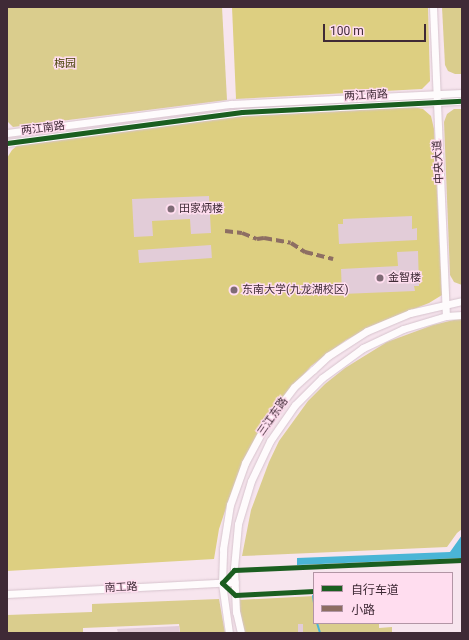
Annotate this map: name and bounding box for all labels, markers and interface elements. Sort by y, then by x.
scale bar [325,16,428,42]
text: 100 m [330,24,364,38]
park label: 梅园 [54,57,76,71]
street label: 两江南路 [344,88,388,104]
street label: 两江南路 [20,120,66,138]
street label: 中央大道 [431,140,447,184]
place label: 田家炳楼 [179,202,223,216]
marker: 田家炳楼 [166,204,176,214]
place label: 金智楼 [388,271,421,285]
marker: 金智楼 [375,273,385,283]
place label: 东南大学(九龙湖校区) [242,283,349,297]
marker: 东南大学(九龙湖校区) [229,285,239,295]
street label: 三江东路 [255,395,291,439]
legend [313,572,453,624]
street label: 南工路 [104,581,138,595]
text: 自行车道 [351,583,399,597]
text: 小路 [351,603,375,617]

